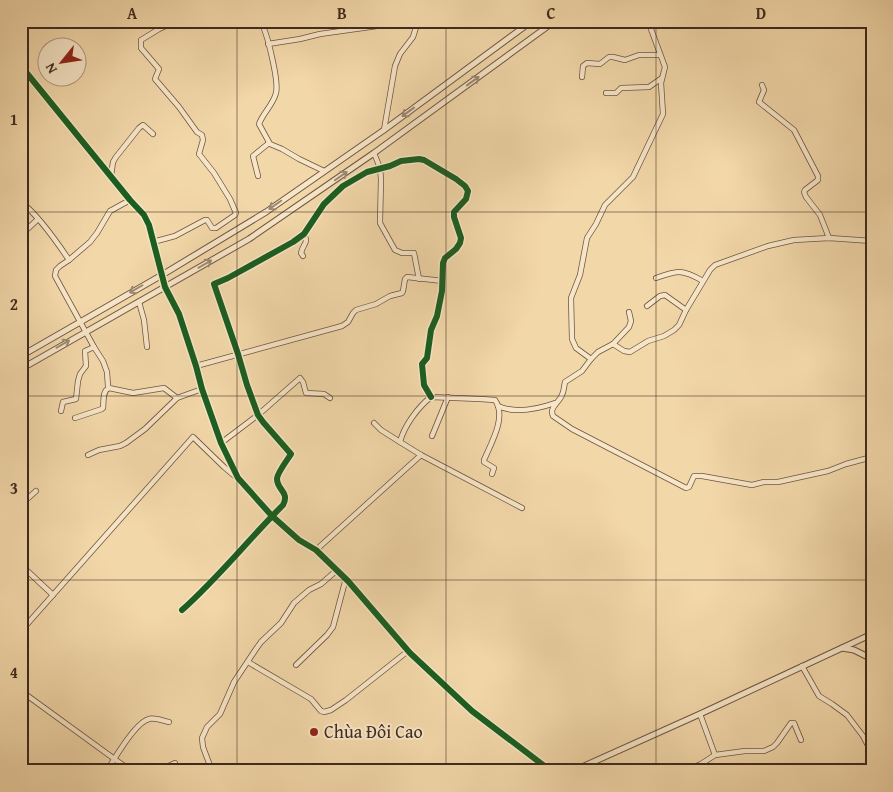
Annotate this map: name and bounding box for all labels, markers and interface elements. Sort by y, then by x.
text: A [127,1,138,25]
text: B [337,1,347,25]
text: C [546,1,556,25]
text: D [756,1,766,25]
north arrow [38,38,88,88]
text: N [39,59,62,78]
one-way arrow [466,76,480,86]
text: 1 [10,107,18,131]
one-way arrow [401,107,415,117]
one-way arrow [334,171,348,181]
one-way arrow [268,200,282,210]
one-way arrow [197,259,212,269]
one-way arrow [129,285,144,295]
text: 2 [10,292,18,316]
one-way arrow [56,339,70,349]
text: 3 [10,476,18,500]
text: 4 [10,660,18,684]
place label: Chùa Đôi Cao [324,718,423,745]
marker: Chùa Đôi Cao [308,726,320,738]

